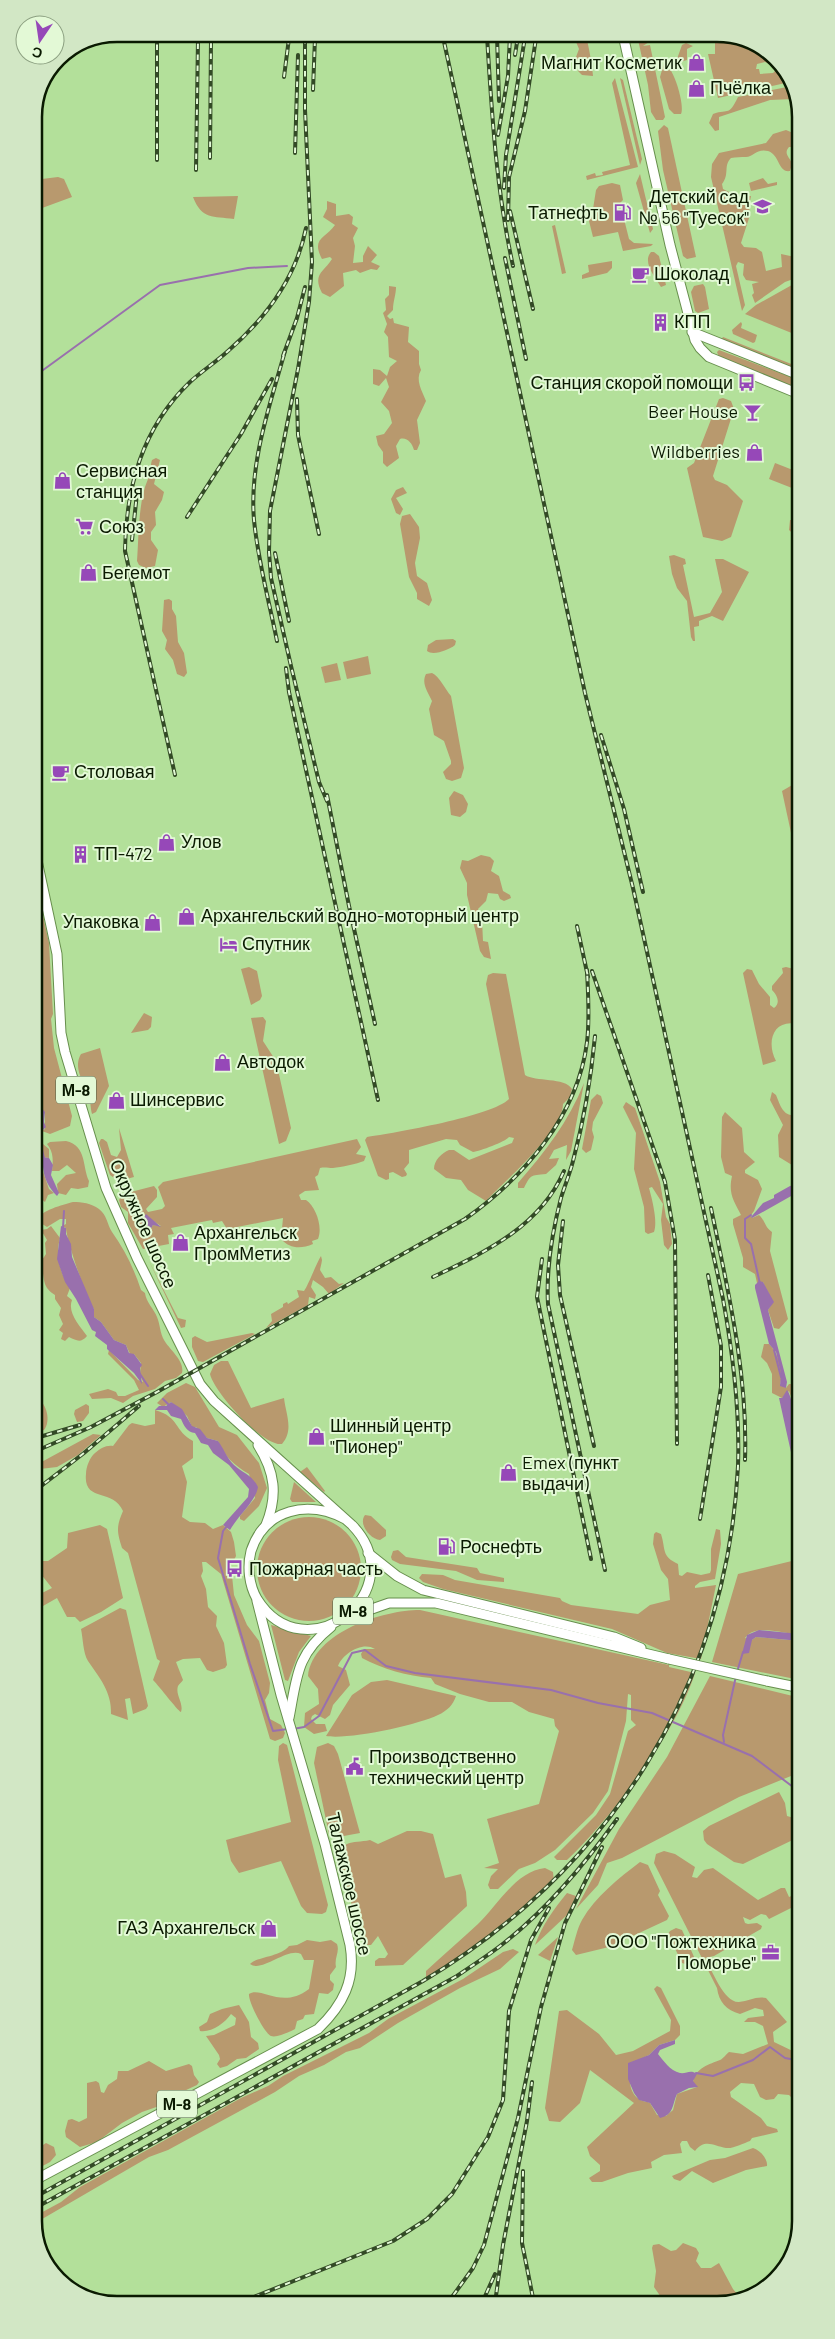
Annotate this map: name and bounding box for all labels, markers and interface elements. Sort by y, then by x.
north arrow [15,15,65,65]
text: С [30,44,44,63]
place label: Магнит Косметик [541,51,682,73]
shop icon: Магнит Косметик [686,53,706,73]
place label: Пчёлка [710,76,772,98]
shop icon: Пчёлка [686,78,706,98]
place label: Детский сад № 56 "Туесок" [639,185,749,228]
school or university icon: Детский сад № 56 "Туесок" [753,197,773,217]
place label: Татнефть [528,201,608,223]
fuel station icon: Татнефть [612,203,632,223]
place label: Шоколад [654,262,730,284]
cafe icon: Шоколад [630,264,650,284]
place label: КПП [674,310,710,332]
building icon: КПП [650,312,670,332]
place label: Станция скорой помощи [531,371,733,393]
bus stop icon: Станция скорой помощи [737,373,757,393]
place label: Beer House [648,400,738,422]
bar icon: Beer House [742,402,762,422]
place label: Wildberries [651,440,740,462]
shop icon: Wildberries [744,442,764,462]
place label: Сервисная станция [76,459,167,502]
shop icon: Сервисная станция [52,471,72,491]
place label: Союз [99,515,144,537]
supermarket icon: Союз [75,517,95,537]
place label: Бегемот [102,561,170,583]
shop icon: Бегемот [78,563,98,583]
place label: Столовая [74,760,155,782]
cafe icon: Столовая [50,762,70,782]
place label: Улов [181,830,222,852]
shop icon: Улов [157,832,177,852]
place label: ТП-472 [94,842,153,864]
building icon: ТП-472 [70,844,90,864]
place label: Архангельский водно-моторный центр [201,904,519,926]
shop icon: Архангельский водно-моторный центр [177,906,197,926]
place label: Упаковка [63,910,140,932]
shop icon: Упаковка [143,912,163,932]
place label: Спутник [242,932,310,954]
hotel icon: Спутник [218,934,238,954]
place label: Автодок [237,1050,304,1072]
shop icon: Автодок [213,1052,233,1072]
road number: М-8 [56,1076,96,1104]
place label: Шинсервис [130,1088,224,1110]
shop icon: Шинсервис [106,1090,126,1110]
street label: Окружное шоссе [106,1156,182,1292]
place label: Архангельск ПромМетиз [194,1221,297,1264]
shop icon: Архангельск ПромМетиз [170,1233,190,1253]
place label: Шинный центр "Пионер" [330,1414,451,1457]
shop icon: Шинный центр "Пионер" [306,1426,326,1446]
place label: Emex (пункт выдачи) [522,1451,619,1494]
shop icon: Emex (пункт выдачи) [498,1463,518,1483]
place label: Роснефть [460,1535,542,1557]
fuel station icon: Роснефть [436,1537,456,1557]
place label: Пожарная часть [249,1557,383,1579]
bus stop icon: Пожарная часть [225,1559,245,1579]
road number: М-8 [333,1598,373,1624]
place label: Производственно технический центр [369,1745,524,1788]
public building icon: Производственно технический центр [345,1757,365,1777]
street label: Талажское шоссе [323,1810,377,1957]
place label: ГАЗ Архангельск [117,1916,255,1938]
shop icon: ГАЗ Архангельск [259,1918,279,1938]
place label: ООО "Пожтехника Поморье" [606,1930,757,1973]
office icon: ООО "Пожтехника Поморье" [760,1942,780,1962]
road number: М-8 [157,2090,197,2118]

